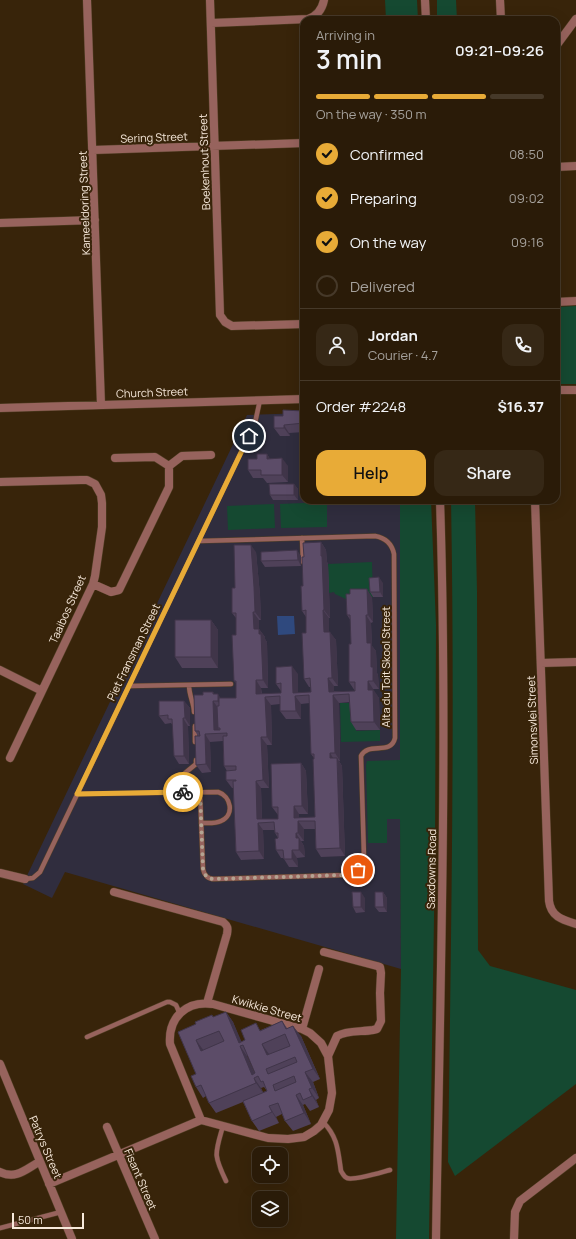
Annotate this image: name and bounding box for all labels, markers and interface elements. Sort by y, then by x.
text: Arriving in [316,26,375,44]
text: 09:21–09:26 [455,40,544,61]
text: 3 min [316,41,382,77]
text: On the way · 350 m [316,105,427,123]
street label: Boekenhout Street [195,114,213,210]
street label: Sering Street [120,128,188,146]
icon: check [316,143,338,165]
text: Confirmed [350,144,423,165]
text: 08:50 [509,145,544,163]
street label: Kameeldoring Street [75,151,93,255]
icon: check [316,187,338,209]
text: Preparing [350,188,417,209]
text: 09:02 [509,189,544,207]
icon: check [316,231,338,253]
text: On the way [350,232,426,253]
text: 09:16 [511,233,544,251]
text: Delivered [350,276,415,297]
button: person [316,324,358,366]
button: phone [502,324,544,366]
text: Jordan [368,325,418,346]
text: Courier · 4.7 [368,346,438,364]
street label: Church Street [116,383,188,401]
text: Order #2248 [316,396,406,417]
text: $16.37 [497,396,544,417]
pin [232,419,266,453]
icon: home [238,425,260,447]
button: Help [316,450,426,496]
button: Share [434,450,544,496]
street label: Taaibos Street [45,572,89,646]
street label: Piet Fransman Street [103,601,163,703]
street label: Alta du Toit Skool Street [378,606,393,728]
street label: Simonsvlei Street [523,675,541,765]
courier [163,772,203,812]
icon: bike [172,781,194,803]
street label: Saxdowns Road [423,829,439,909]
pin [341,853,375,887]
icon: bag [347,859,369,881]
street label: Kwikkie Street [230,991,304,1025]
street label: Patrys Street [26,1113,66,1181]
street label: Fisant Street [121,1146,161,1212]
map controls [252,1147,288,1227]
button: locate [252,1147,288,1183]
button: layers [252,1191,288,1227]
scale bar [12,1211,84,1230]
text: 50 m [18,1212,43,1227]

